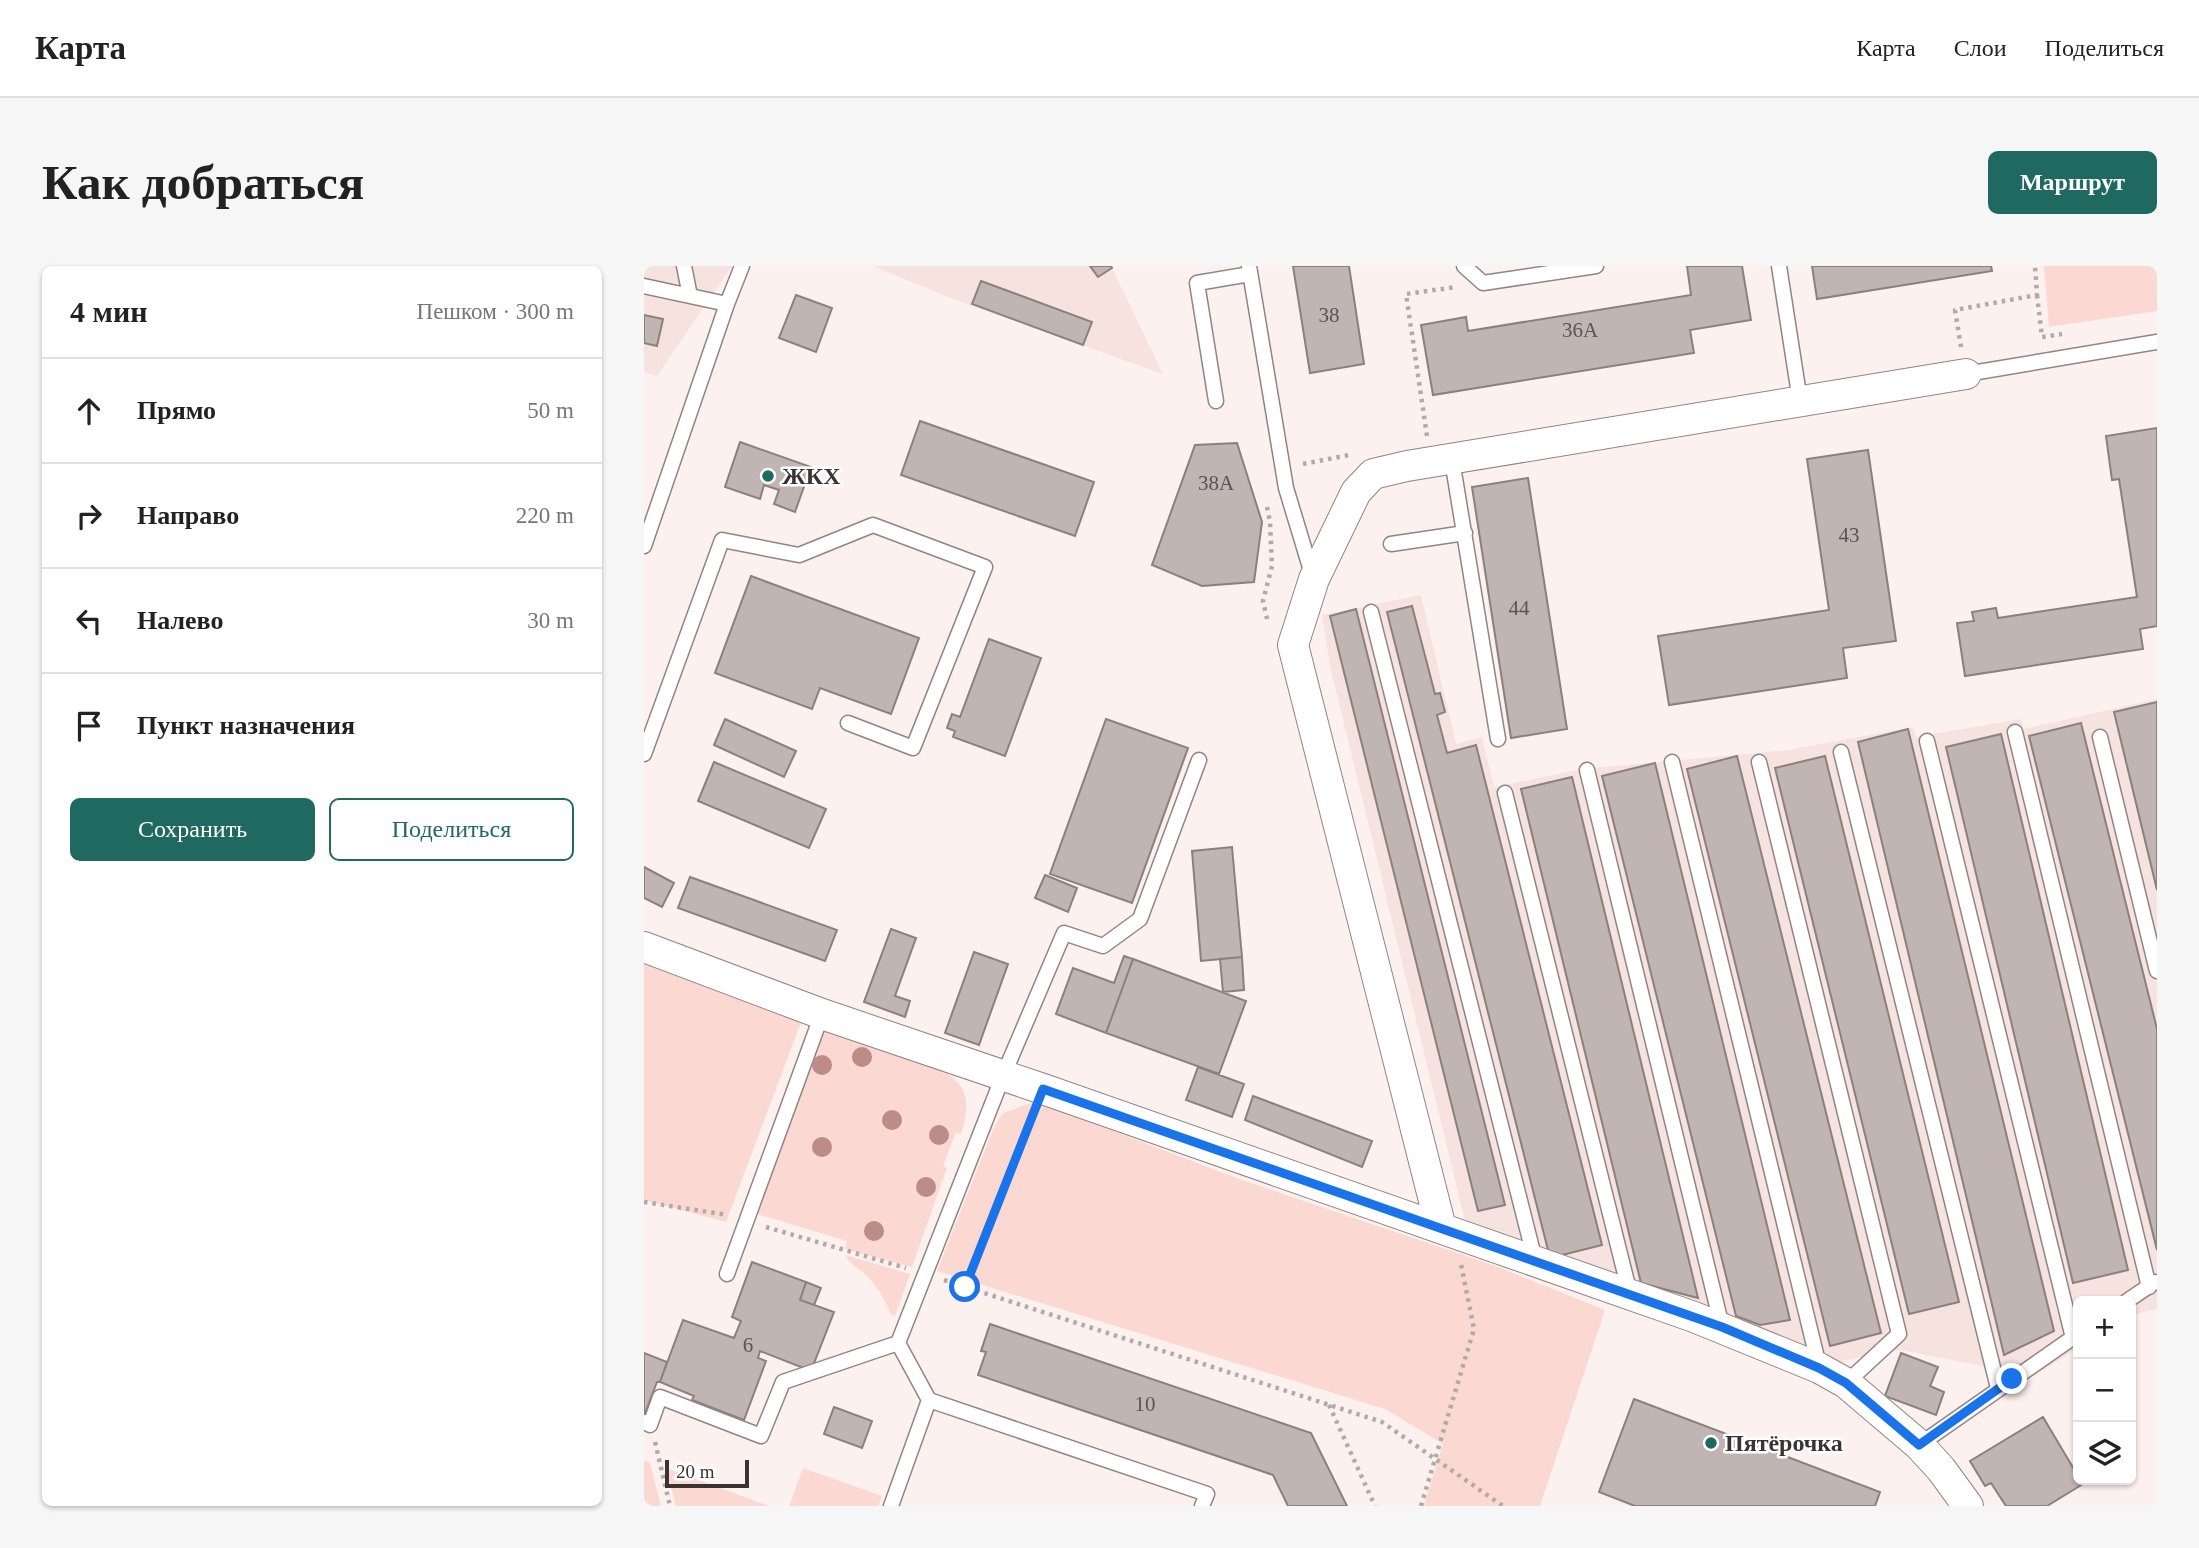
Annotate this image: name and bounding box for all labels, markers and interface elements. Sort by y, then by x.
text: Карта [35,30,126,66]
text: Карта [1856,35,1916,61]
text: Слои [1954,35,2007,61]
text: Поделиться [2045,35,2164,61]
button: Маршрут [1988,151,2157,214]
text: Как добраться [42,155,364,210]
text: 4 мин [70,295,148,328]
text: Пешком · 300 m [417,299,574,324]
house number: 38 [1319,303,1340,327]
house number: 36А [1562,318,1599,342]
icon: ahead [70,392,108,430]
text: Прямо [137,396,216,425]
text: 50 m [527,398,574,423]
place label: ЖКХ [782,463,841,489]
marker: ЖКХ [760,468,776,484]
house number: 38А [1198,471,1235,495]
icon: right [70,497,108,535]
text: Направо [137,501,239,530]
text: 220 m [516,503,574,528]
house number: 43 [1839,523,1860,547]
house number: 44 [1509,596,1530,620]
icon: left [70,602,108,640]
text: Налево [137,606,223,635]
text: 30 m [527,608,574,633]
icon: arrive [70,707,108,745]
text: Пункт назначения [137,711,355,740]
button: Сохранить [70,798,315,861]
button: Поделиться [329,798,574,861]
route start [949,1271,980,1302]
map controls [2073,1296,2136,1485]
button: + [2073,1296,2136,1359]
house number: 6 [743,1333,753,1357]
button: − [2073,1359,2136,1422]
route end [1996,1363,2027,1394]
house number: 10 [1135,1392,1156,1416]
button: layers [2073,1422,2136,1485]
place label: Пятёрочка [1725,1430,1843,1456]
marker: Пятёрочка [1703,1435,1719,1451]
scale bar [665,1457,749,1489]
text: 20 m [676,1461,715,1482]

